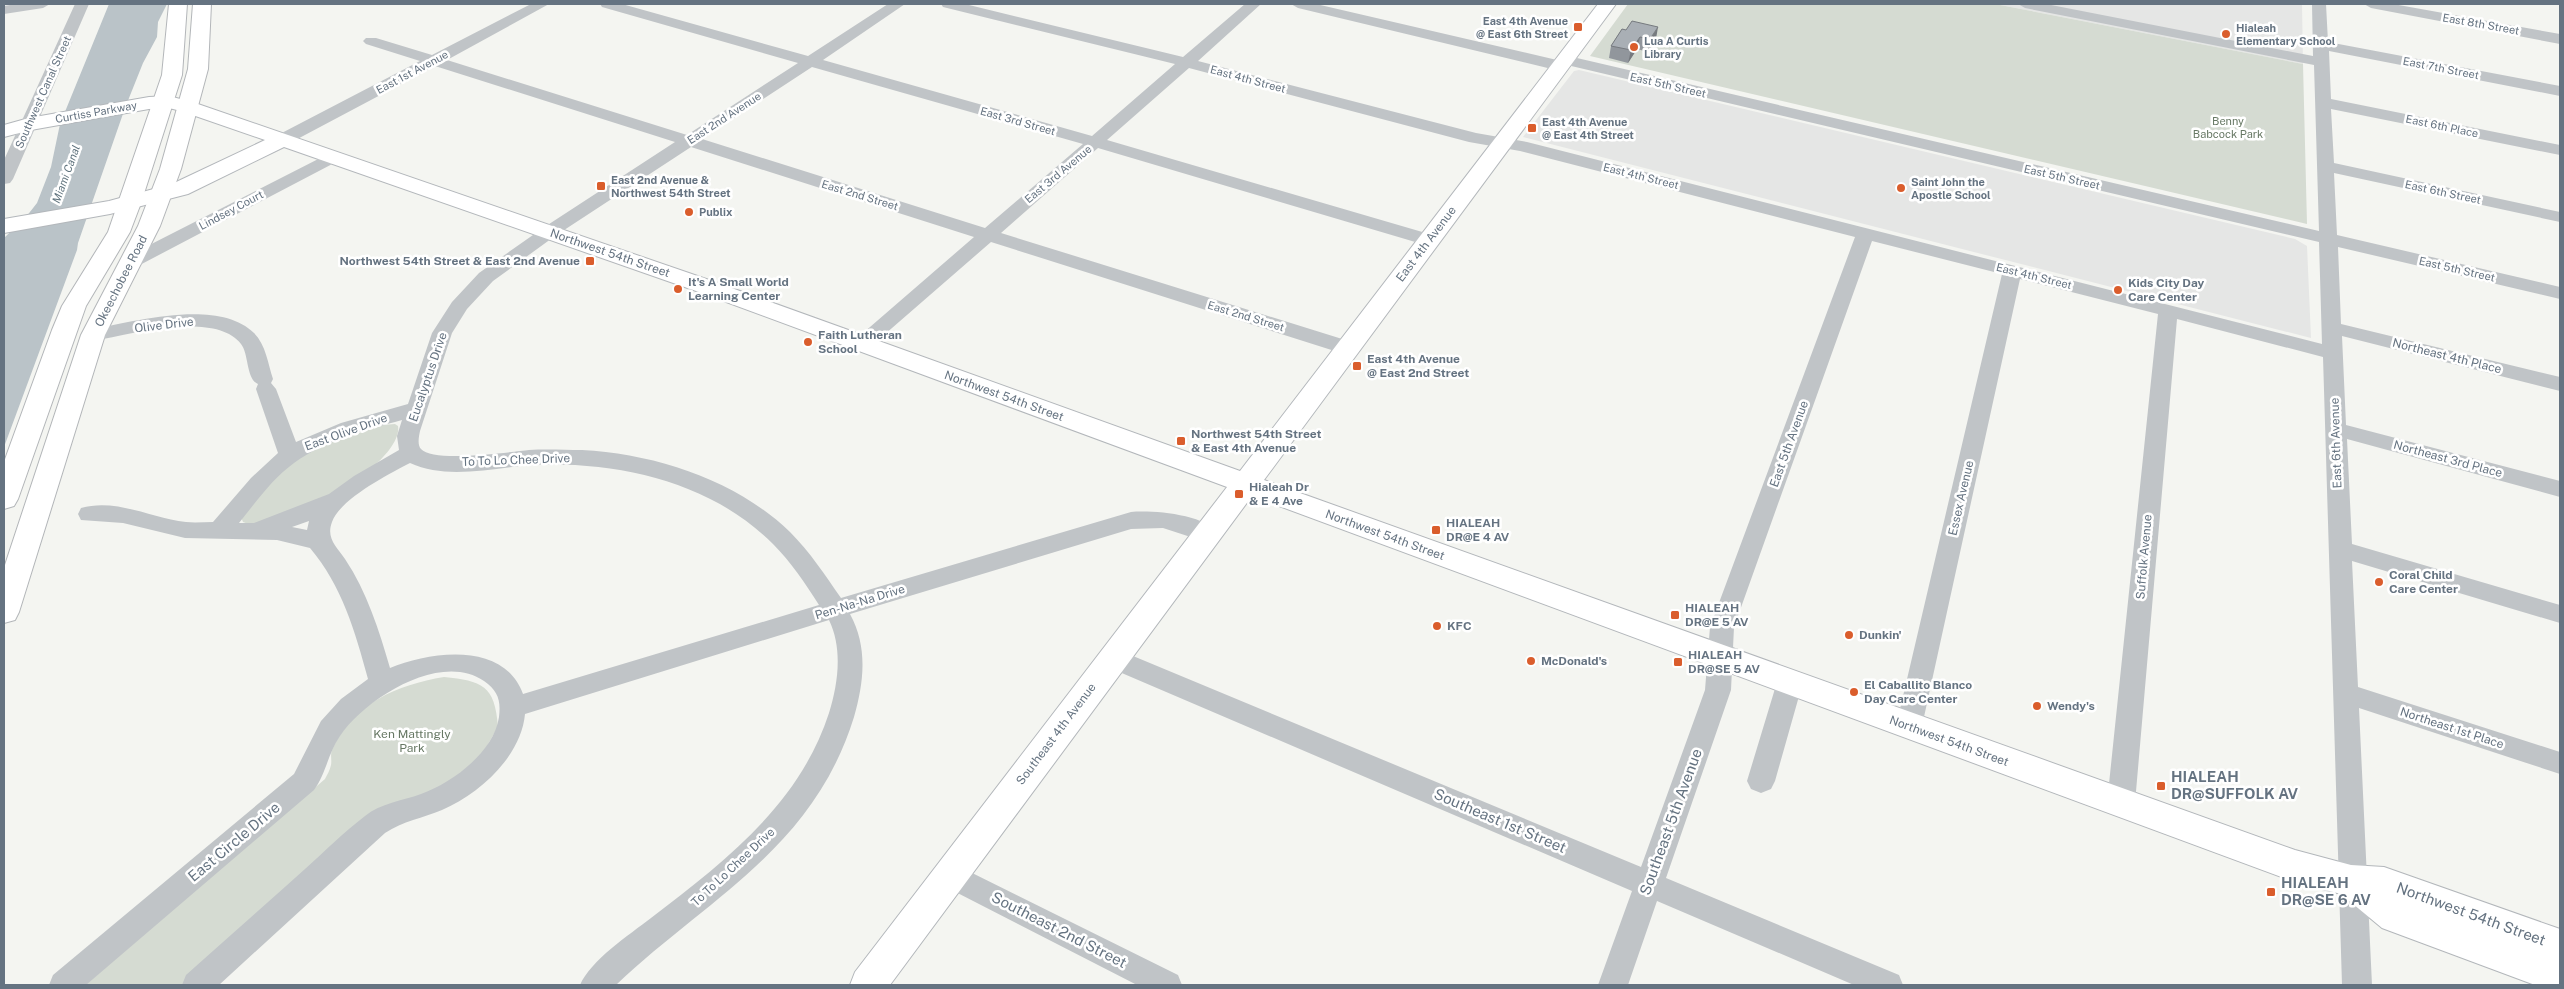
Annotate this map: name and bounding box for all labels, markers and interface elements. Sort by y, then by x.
street label: East 8th Street [2442,11,2520,37]
place label: East 4th Avenue @ East 6th Street [1476,15,1568,40]
marker: East 4th Avenue @ East 6th Street [1572,21,1584,33]
place label: Hialeah Elementary School [2236,22,2336,47]
marker: Hialeah Elementary School [2220,28,2232,40]
street label: Southwest Canal Street [13,34,73,150]
place label: Lua A Curtis Library [1644,35,1709,60]
marker: Lua A Curtis Library [1628,41,1640,53]
street label: East 1st Avenue [374,48,450,96]
street label: East 7th Street [2402,55,2480,81]
street label: East 4th Street [1209,63,1287,95]
street label: East 5th Street [1629,70,1707,100]
street label: East 2nd Avenue [685,90,763,146]
street label: Curtiss Parkway [54,99,138,125]
street label: East 3rd Street [979,105,1057,137]
street label: East 6th Place [2405,112,2479,140]
park label: Benny Babcock Park [2193,115,2263,140]
place label: East 4th Avenue @ East 4th Street [1542,116,1634,141]
marker: East 4th Avenue @ East 4th Street [1526,122,1538,134]
water label: Miami Canal [50,143,82,205]
street label: East 3rd Avenue [1022,143,1094,205]
street label: East 4th Street [1602,161,1680,191]
street label: East 5th Street [2023,162,2101,192]
place label: East 2nd Avenue & Northwest 54th Street [611,174,731,199]
place label: Saint John the Apostle School [1911,176,1991,201]
street label: East 2nd Street [820,178,900,212]
street label: East 6th Street [2404,178,2482,206]
marker: East 2nd Avenue & Northwest 54th Street [595,180,607,192]
marker: Saint John the Apostle School [1895,182,1907,194]
street label: Lindsey Court [197,188,265,232]
street label: East 4th Avenue [1393,203,1459,284]
marker: Publix [683,206,695,218]
place label: Publix [699,206,733,218]
street label: Northwest 54th Street [548,226,672,280]
street label: Okeechobee Road [92,233,150,329]
place label: Northwest 54th Street & East 2nd Avenue [340,254,580,268]
street label: East 5th Street [2418,254,2496,284]
marker: Northwest 54th Street & East 2nd Avenue [584,255,596,267]
street label: East 4th Street [1995,261,2073,291]
place label: It's A Small World Learning Center [688,275,789,303]
place label: Kids City Day Care Center [2128,276,2204,304]
marker: It's A Small World Learning Center [672,283,684,295]
marker: Kids City Day Care Center [2112,284,2124,296]
street label: East 2nd Street [1206,299,1286,333]
street label: Olive Drive [134,314,195,336]
place label: Faith Lutheran School [818,328,902,356]
street label: Eucalyptus Drive [406,330,450,423]
marker: Faith Lutheran School [802,336,814,348]
street label: Northeast 4th Place [2391,336,2503,376]
place label: East 4th Avenue @ East 2nd Street [1367,352,1469,380]
marker: East 4th Avenue @ East 2nd Street [1351,360,1363,372]
street label: Northwest 54th Street [942,368,1066,424]
street label: East 6th Avenue [2327,397,2345,489]
street label: East 5th Avenue [1767,399,1811,489]
street label: East Olive Drive [303,410,389,453]
place label: Northwest 54th Street & East 4th Avenue [1191,427,1322,455]
marker: Northwest 54th Street & East 4th Avenue [1175,435,1187,447]
street label: Northeast 3rd Place [2392,438,2504,480]
street label: To To Lo Chee Drive [462,451,571,469]
street label: Essex Avenue [1946,459,1976,537]
place label: Hialeah Dr & E 4 Ave [1249,480,1309,508]
marker: Hialeah Dr & E 4 Ave [1233,488,1245,500]
street label: Northwest 54th Street [1323,507,1447,563]
street label: Suffolk Avenue [2133,514,2155,600]
place label: HIALEAH DR@E 4 AV [1446,516,1510,544]
marker: HIALEAH DR@E 4 AV [1430,524,1442,536]
place label: Coral Child Care Center [2389,568,2458,596]
marker: Coral Child Care Center [2373,576,2385,588]
street label: Pen-Na-Na Drive [813,582,907,622]
place label: HIALEAH DR@E 5 AV [1685,601,1749,629]
marker: HIALEAH DR@E 5 AV [1669,609,1681,621]
place label: KFC [1447,619,1472,633]
marker: KFC [1431,620,1443,632]
place label: Dunkin' [1859,628,1902,642]
marker: Dunkin' [1843,629,1855,641]
place label: HIALEAH DR@SE 5 AV [1688,648,1761,676]
place label: McDonald's [1541,654,1607,668]
marker: McDonald's [1525,655,1537,667]
marker: HIALEAH DR@SE 5 AV [1672,656,1684,668]
place label: El Caballito Blanco Day Care Center [1864,678,1972,706]
street label: Southeast 4th Avenue [1013,680,1099,788]
marker: El Caballito Blanco Day Care Center [1848,686,1860,698]
place label: Wendy's [2047,699,2095,713]
marker: Wendy's [2031,700,2043,712]
street label: Northeast 1st Place [2398,705,2506,751]
street label: Northwest 54th Street [1887,713,2011,769]
park label: Ken Mattingly Park [373,727,451,755]
street label: Southeast 5th Avenue [1636,746,1705,897]
place label: HIALEAH DR@SUFFOLK AV [2171,768,2298,802]
marker: HIALEAH DR@SUFFOLK AV [2155,780,2167,792]
street label: Southeast 1st Street [1432,785,1569,856]
street label: East Circle Drive [184,798,283,885]
street label: To To Lo Chee Drive [689,825,778,909]
place label: HIALEAH DR@SE 6 AV [2281,874,2371,908]
street label: Northwest 54th Street [2394,879,2548,948]
marker: HIALEAH DR@SE 6 AV [2265,886,2277,898]
street label: Southeast 2nd Street [989,888,1130,971]

